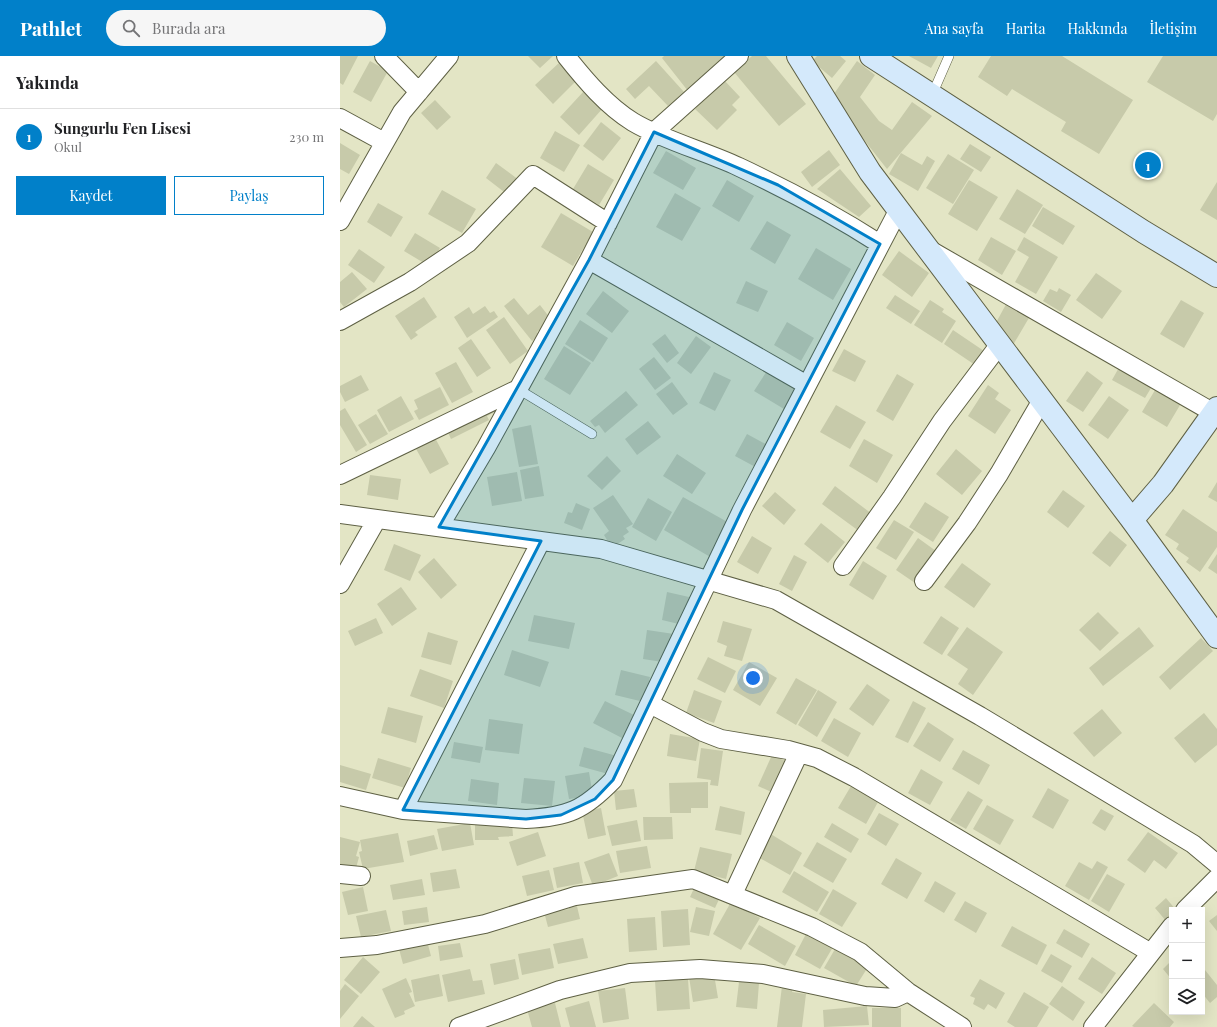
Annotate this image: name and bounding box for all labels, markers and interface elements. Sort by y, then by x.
search box [106,10,386,46]
text: Pathlet [20,15,82,41]
icon: search [120,17,142,39]
text: Burada ara [152,18,226,38]
text: Ana sayfa [924,19,984,38]
text: Harita [1006,19,1045,38]
text: Hakkında [1067,19,1127,38]
text: İletişim [1149,19,1197,38]
text: Yakında [16,71,79,93]
text: Sungurlu Fen Lisesi [54,118,191,138]
text: 1 [27,128,31,145]
text: 230 m [289,128,324,145]
text: Okul [54,138,82,155]
pin: 1 [1135,150,1161,180]
button: Kaydet [16,176,166,215]
button: Paylaş [174,176,324,215]
your location [743,668,763,688]
map controls [1169,907,1205,1015]
button: + [1169,907,1205,943]
button: − [1169,943,1205,979]
button: layers [1169,979,1205,1015]

